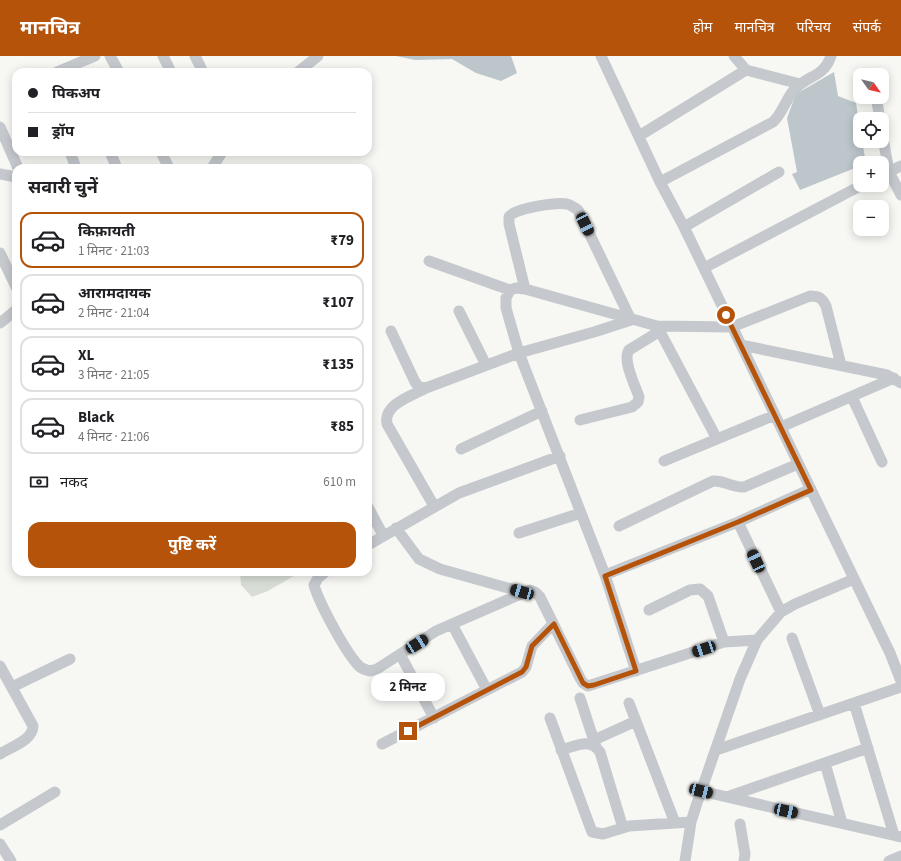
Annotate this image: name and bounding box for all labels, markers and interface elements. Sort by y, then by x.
text: मानचित्र [20,15,80,42]
text: होम [693,18,712,38]
text: मानचित्र [734,18,775,38]
text: परिचय [797,18,831,38]
text: संपर्क [853,18,881,38]
north arrow [853,68,889,104]
map controls [853,68,889,236]
text: पिकअप [52,83,100,104]
button: locate [853,112,889,148]
text: ड्रॉप [52,121,74,142]
button: + [853,156,889,192]
text: सवारी चुनें [28,175,98,200]
button: − [853,200,889,236]
car [574,211,596,237]
text: किफ़ायती [78,221,135,242]
icon: car [30,222,66,258]
text: ₹79 [330,230,354,251]
text: 1 मिनट · 21:03 [78,242,150,260]
text: आरामदायक [78,283,151,304]
icon: car [30,284,66,320]
text: ₹107 [322,292,354,313]
text: 2 मिनट · 21:04 [78,304,150,322]
route start [717,306,735,324]
text: XL [78,345,94,366]
icon: car [30,346,66,382]
text: ₹135 [322,354,354,375]
text: 3 मिनट · 21:05 [78,366,150,384]
text: Black [78,407,115,428]
icon: car [30,408,66,444]
text: ₹85 [330,416,354,437]
text: 4 मिनट · 21:06 [78,428,150,446]
icon: cash [28,471,50,493]
text: नकद [60,472,88,493]
text: 610 m [323,473,356,491]
button: पुष्टि करें [28,522,356,568]
car [745,548,767,574]
car [509,583,535,601]
car [404,633,430,655]
car [691,640,717,658]
callout: 2 मिनट [371,673,445,701]
text: 2 मिनट [390,678,426,696]
route end [399,722,417,740]
car [688,782,714,800]
car [773,803,799,819]

